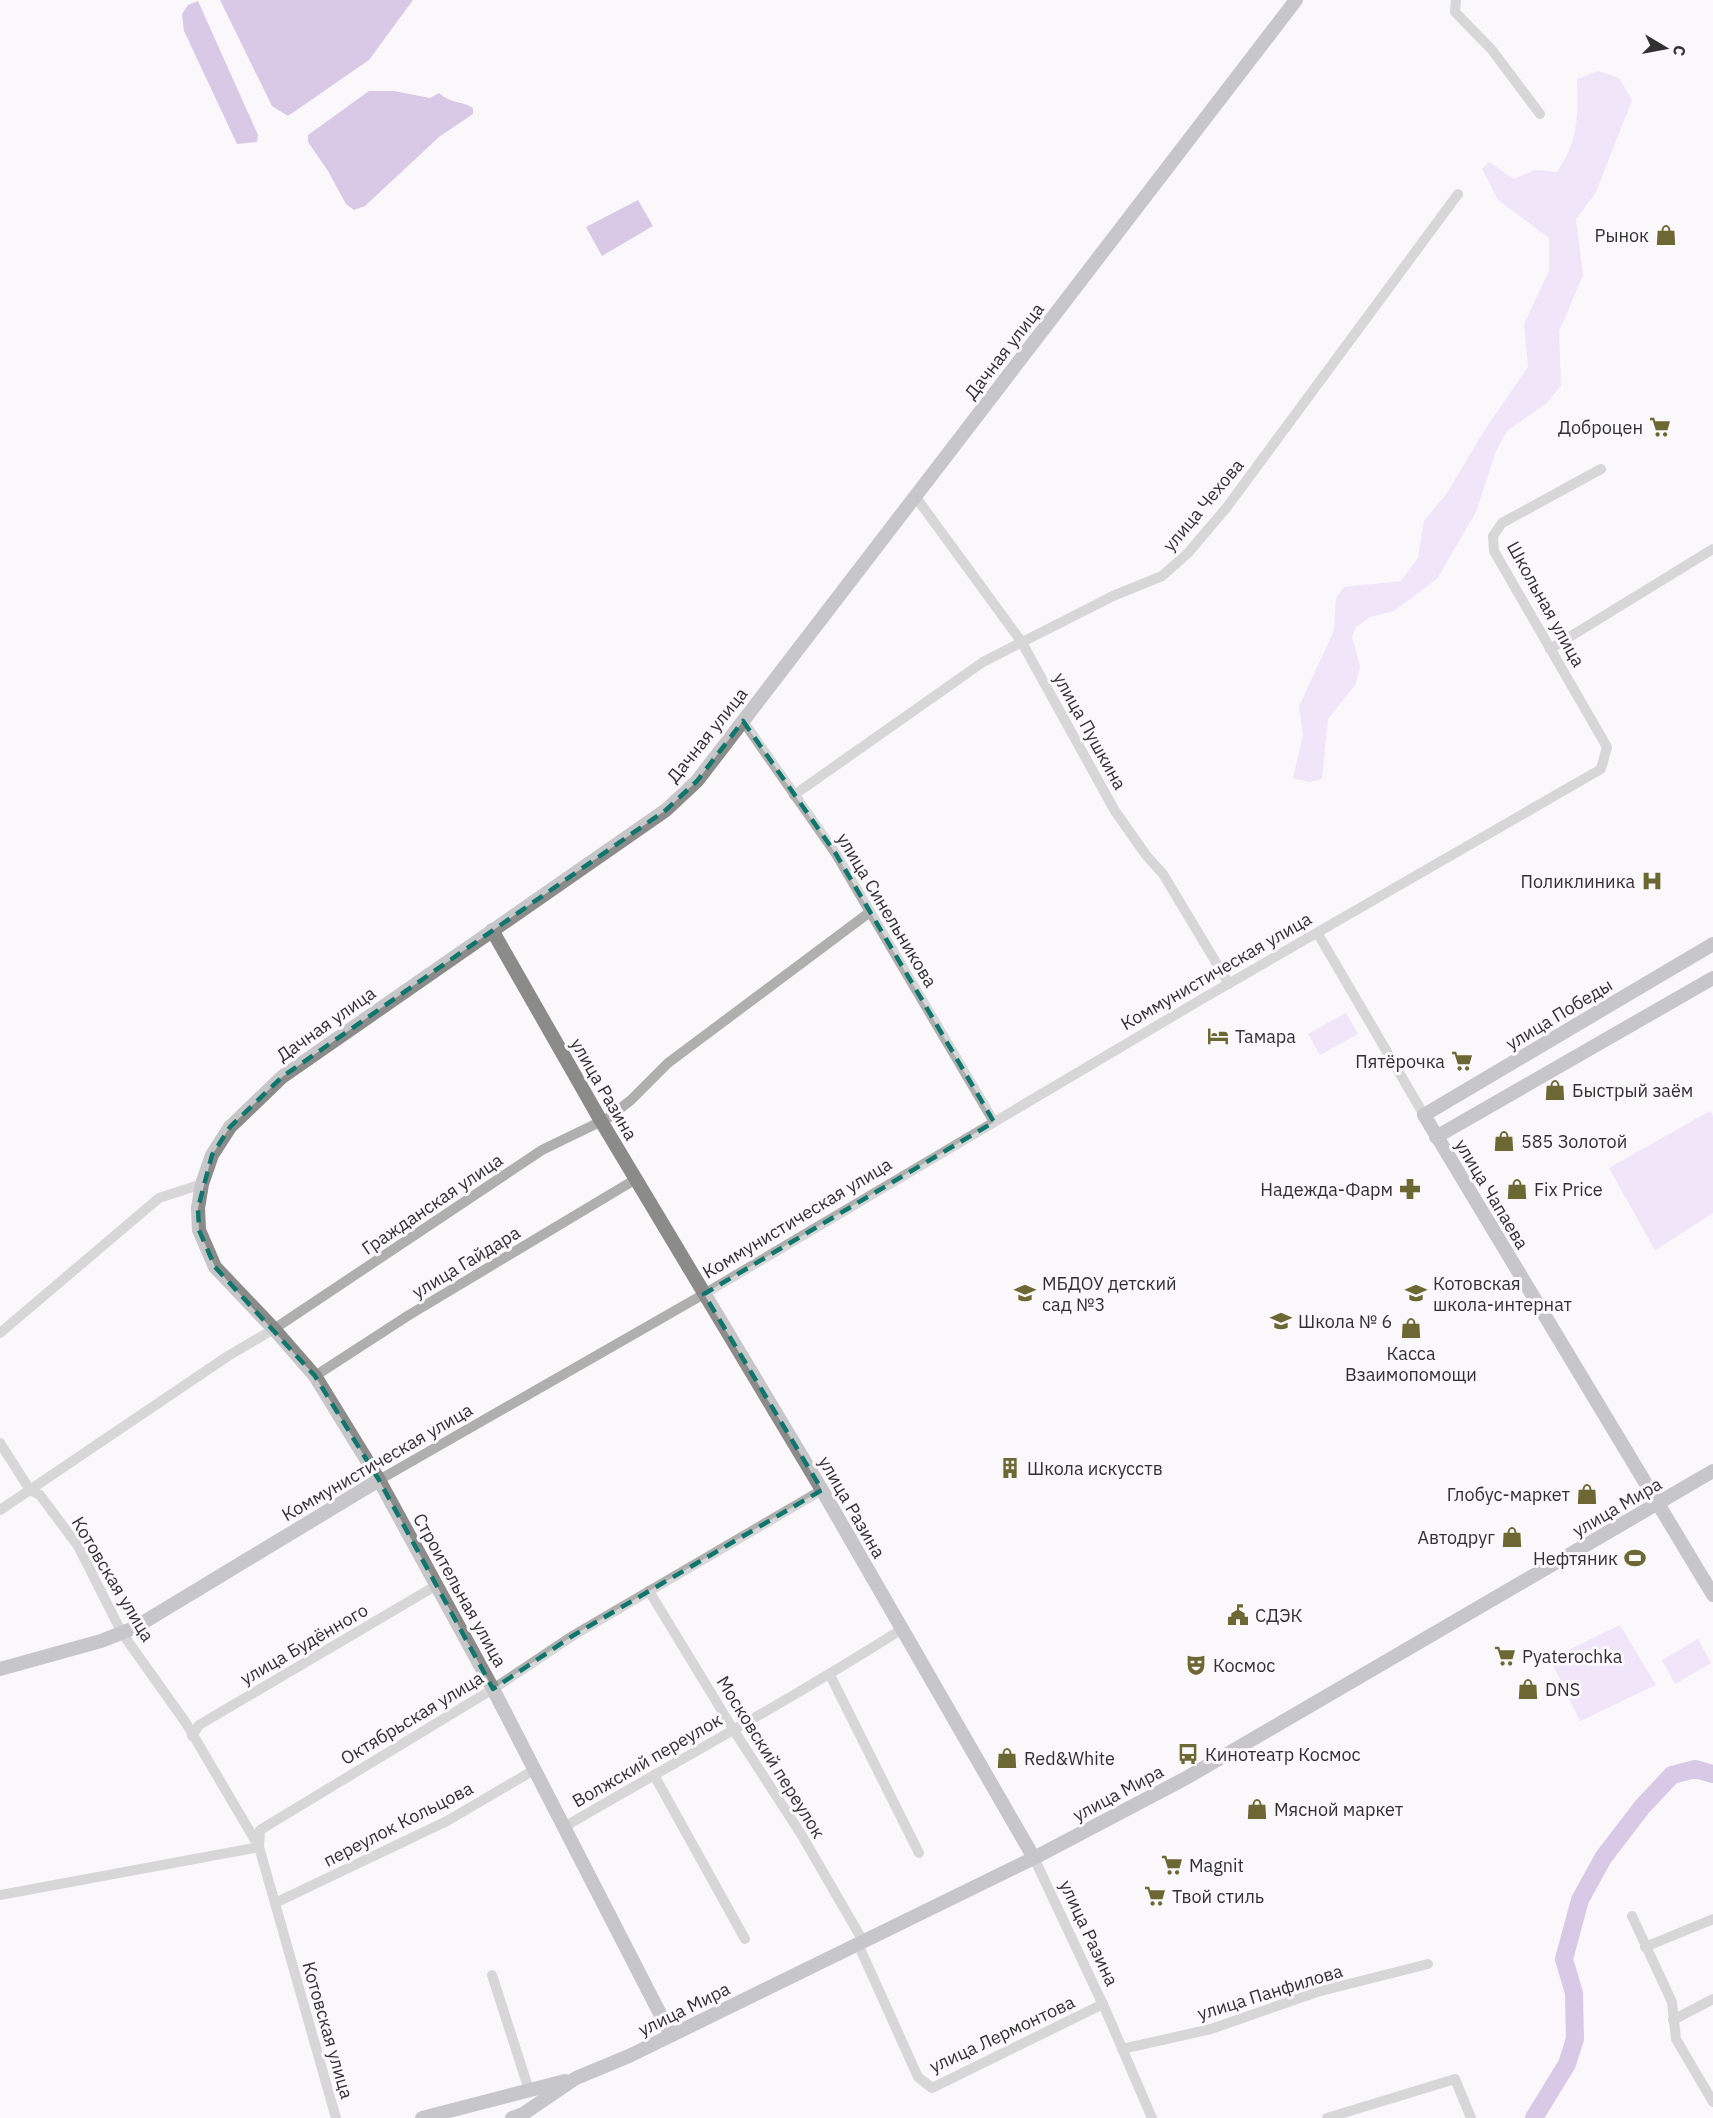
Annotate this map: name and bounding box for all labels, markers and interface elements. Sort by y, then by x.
north arrow [1635,18,1695,78]
text: С [1669,44,1691,57]
shop icon: Рынок [1654,223,1678,247]
place label: Рынок [1594,224,1649,247]
street label: Дачная улица [959,298,1049,404]
supermarket icon: Доброцен [1648,415,1672,439]
place label: Доброцен [1558,416,1643,439]
street label: улица Чехова [1158,454,1249,556]
street label: Школьная улица [1502,537,1590,671]
street label: улица Пушкина [1048,668,1132,794]
street label: Дачная улица [662,682,753,787]
street label: улица Синельникова [832,829,942,992]
hospital icon: Поликлиника [1640,869,1664,893]
place label: Поликлиника [1521,870,1635,893]
street label: Коммунистическая улица [1116,907,1316,1035]
street label: улица Победы [1501,973,1617,1055]
street label: Дачная улица [272,981,380,1067]
hotel icon: Тамара [1206,1024,1230,1048]
place label: Тамара [1235,1025,1296,1048]
street label: улица Разина [565,1034,643,1145]
supermarket icon: Пятёрочка [1450,1049,1474,1073]
place label: Пятёрочка [1355,1050,1445,1073]
shop icon: Быстрый заём [1543,1078,1567,1102]
place label: Быстрый заём [1572,1079,1693,1102]
shop icon: 585 Золотой [1492,1129,1516,1153]
place label: 585 Золотой [1521,1130,1627,1153]
street label: улица Чапаева [1450,1135,1534,1254]
street label: Гражданская улица [357,1148,507,1260]
street label: Коммунистическая улица [698,1152,896,1284]
pharmacy icon: Надежда-Фарм [1398,1177,1422,1201]
shop icon: Fix Price [1505,1177,1529,1201]
place label: Надежда-Фарм [1260,1178,1393,1201]
place label: Fix Price [1534,1178,1603,1201]
street label: улица Гайдара [408,1220,525,1303]
place label: МБДОУ детский сад №3 [1042,1272,1177,1316]
place label: Котовская школа-интернат [1433,1272,1572,1316]
school or university icon: МБДОУ детский сад №3 [1013,1281,1037,1305]
school or university icon: Котовская школа-интернат [1404,1281,1428,1305]
school or university icon: Школа № 6 [1269,1309,1293,1333]
place label: Школа № 6 [1298,1310,1392,1333]
shop icon: Касса Взаимопомощи [1399,1316,1423,1340]
place label: Касса Взаимопомощи [1345,1342,1477,1386]
street label: Коммунистическая улица [277,1398,477,1526]
street label: улица Разина [813,1452,891,1563]
building icon: Школа искусств [998,1456,1022,1480]
place label: Школа искусств [1027,1457,1163,1480]
street label: улица Мира [1568,1472,1666,1542]
shop icon: Глобус-маркет [1575,1482,1599,1506]
place label: Глобус-маркет [1447,1483,1570,1506]
street label: Строительная улица [408,1509,512,1671]
street label: Котовская улица [67,1512,160,1646]
shop icon: Автодруг [1500,1525,1524,1549]
place label: Автодруг [1417,1526,1495,1549]
sports icon: Нефтяник [1623,1546,1647,1570]
place label: Нефтяник [1533,1547,1618,1570]
street label: улица Будённого [236,1598,372,1690]
public building icon: СДЭК [1226,1603,1250,1627]
place label: СДЭК [1255,1604,1303,1627]
supermarket icon: Pyaterochka [1493,1644,1517,1668]
place label: Pyaterochka [1522,1645,1623,1668]
theatre icon: Космос [1184,1653,1208,1677]
place label: Космос [1213,1654,1275,1677]
street label: Октябрьская улица [336,1666,488,1770]
street label: Московский переулок [712,1672,830,1843]
shop icon: DNS [1516,1677,1540,1701]
place label: DNS [1545,1678,1580,1701]
street label: Волжский переулок [568,1708,726,1812]
bus stop icon: Кинотеатр Космос [1176,1742,1200,1766]
place label: Кинотеатр Космос [1205,1743,1361,1766]
shop icon: Red&White [995,1746,1019,1770]
place label: Red&White [1024,1747,1115,1770]
street label: улица Мира [1069,1759,1168,1826]
street label: переулок Кольцова [319,1776,477,1872]
shop icon: Мясной маркет [1245,1797,1269,1821]
place label: Мясной маркет [1274,1798,1404,1821]
supermarket icon: Magnit [1160,1853,1184,1877]
place label: Magnit [1189,1854,1244,1877]
street label: улица Разина [1054,1876,1124,1990]
supermarket icon: Твой стиль [1143,1884,1167,1908]
place label: Твой стиль [1172,1885,1264,1908]
street label: Котовская улица [297,1959,359,2102]
street label: улица Панфилова [1195,1959,1346,2025]
street label: улица Мира [634,1977,734,2041]
street label: улица Лермонтова [926,1990,1079,2078]

